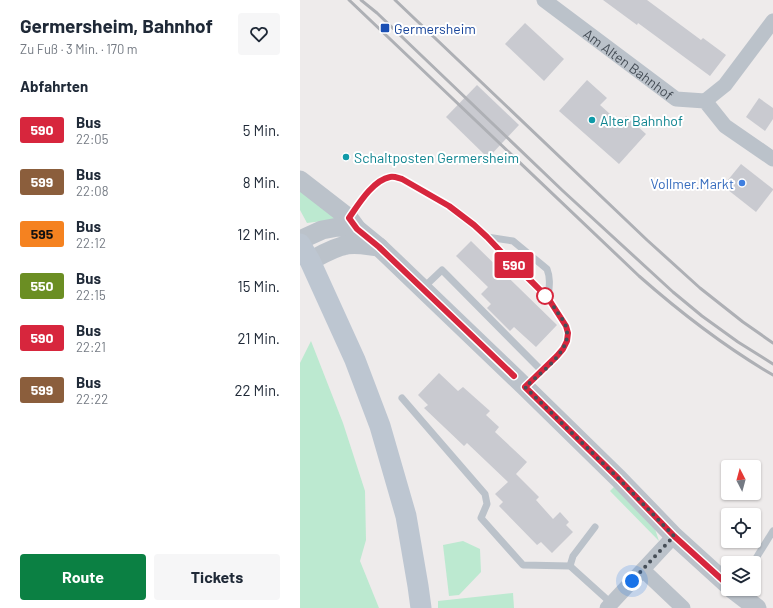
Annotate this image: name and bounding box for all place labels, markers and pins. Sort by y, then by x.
place label: Germersheim [394,20,476,37]
marker: Germersheim [379,22,391,34]
place label: Alter Bahnhof [600,112,683,129]
marker: Alter Bahnhof [587,115,597,125]
place label: Schaltposten Germersheim [354,149,519,166]
marker: Schaltposten Germersheim [341,152,351,162]
place label: Vollmer.Markt [651,175,734,192]
marker: Vollmer.Markt [737,178,747,188]
unlabelled marker [536,287,554,305]

